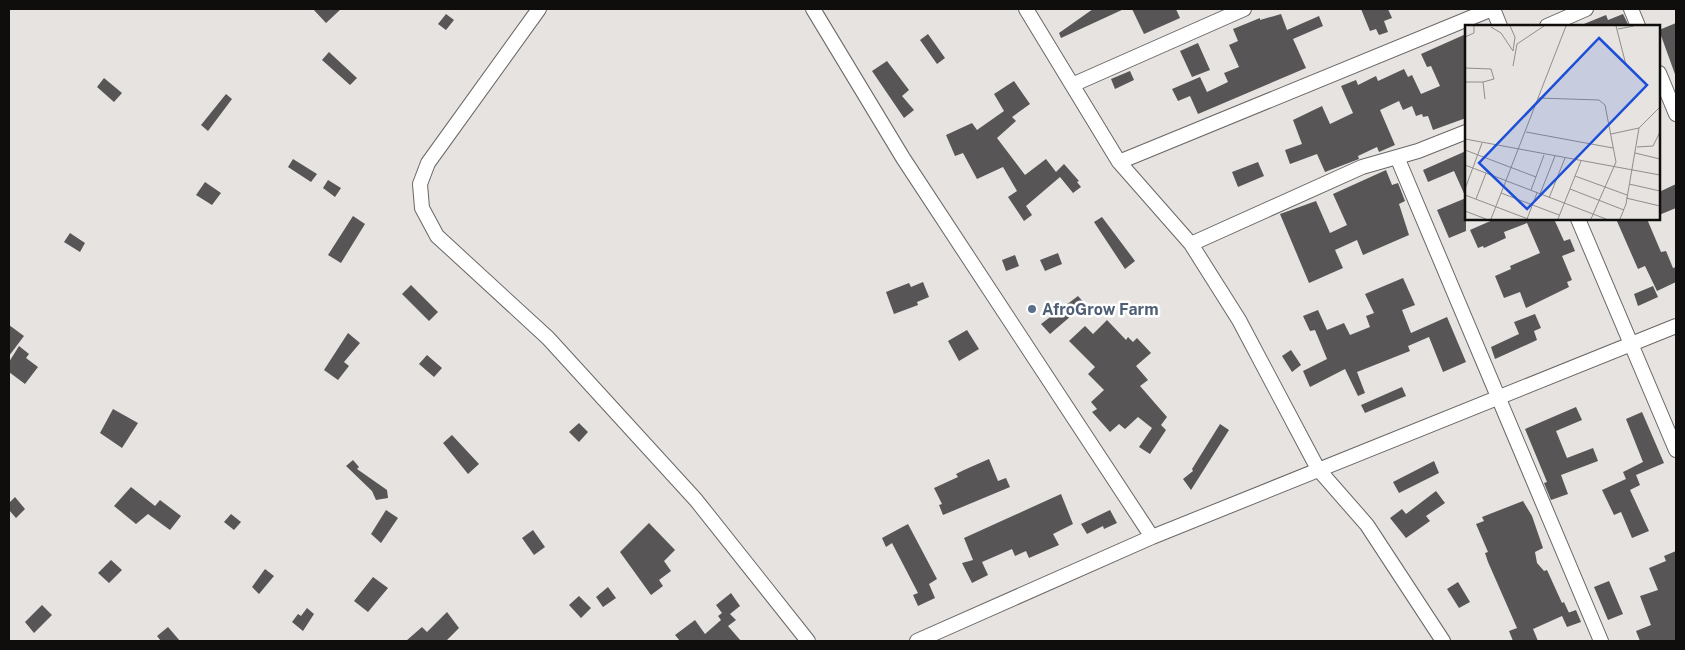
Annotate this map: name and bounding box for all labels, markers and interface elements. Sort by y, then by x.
inset map [1465,25,1660,220]
place label: AfroGrow Farm [1042,300,1159,319]
marker: AfroGrow Farm [1026,303,1038,315]

